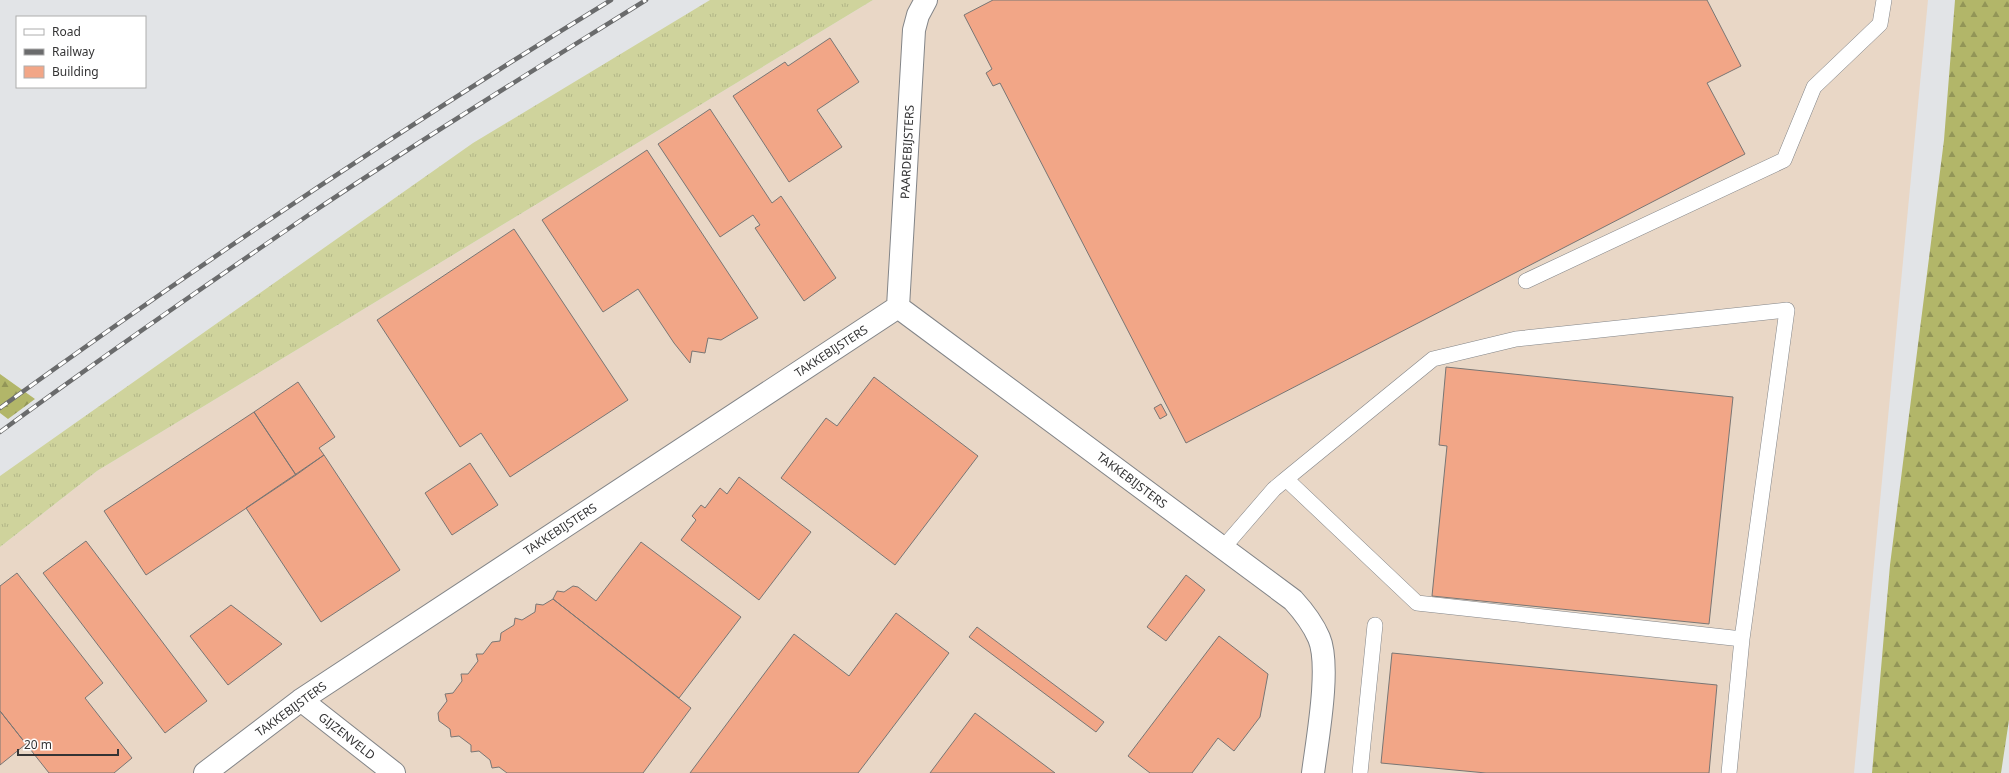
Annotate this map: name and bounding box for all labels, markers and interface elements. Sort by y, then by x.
legend [16,16,146,88]
text: Road [52,23,81,40]
text: Railway [52,43,96,60]
text: Building [52,63,99,80]
street label: PAARDEBIJSTERS [896,104,918,199]
street label: TAKKEBIJSTERS [791,321,871,381]
street label: TAKKEBIJSTERS [1093,448,1171,512]
street label: TAKKEBIJSTERS [520,499,600,559]
street label: TAKKEBIJSTERS [252,677,330,741]
street label: GIJZENVELD [315,708,379,764]
scale bar [18,731,118,757]
text: 20 m [24,736,52,753]

